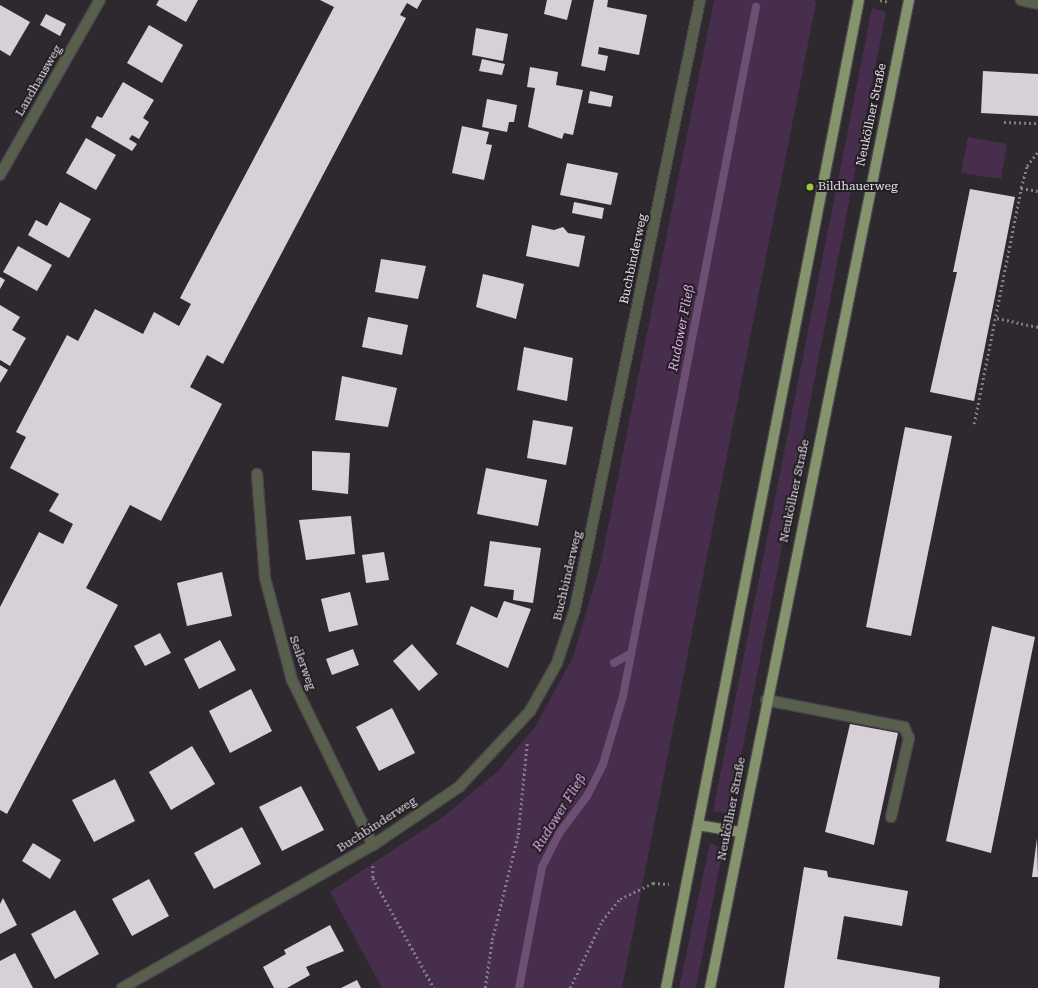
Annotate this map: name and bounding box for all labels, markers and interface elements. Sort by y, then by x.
street label: Landhausweg [13,43,65,119]
street label: Neuköllner Straße [854,62,890,168]
place label: Bildhauerweg [818,180,898,194]
marker: Bildhauerweg [805,182,815,192]
street label: Buchbinderweg [617,213,651,305]
water label: Rudower Fließ [666,283,698,373]
street label: Neuköllner Straße [777,438,813,544]
street label: Buchbinderweg [551,530,585,622]
street label: Seilerweg [286,634,318,692]
street label: Neuköllner Straße [715,756,749,862]
water label: Rudower Fließ [530,772,590,854]
street label: Buchbinderweg [335,794,419,856]

